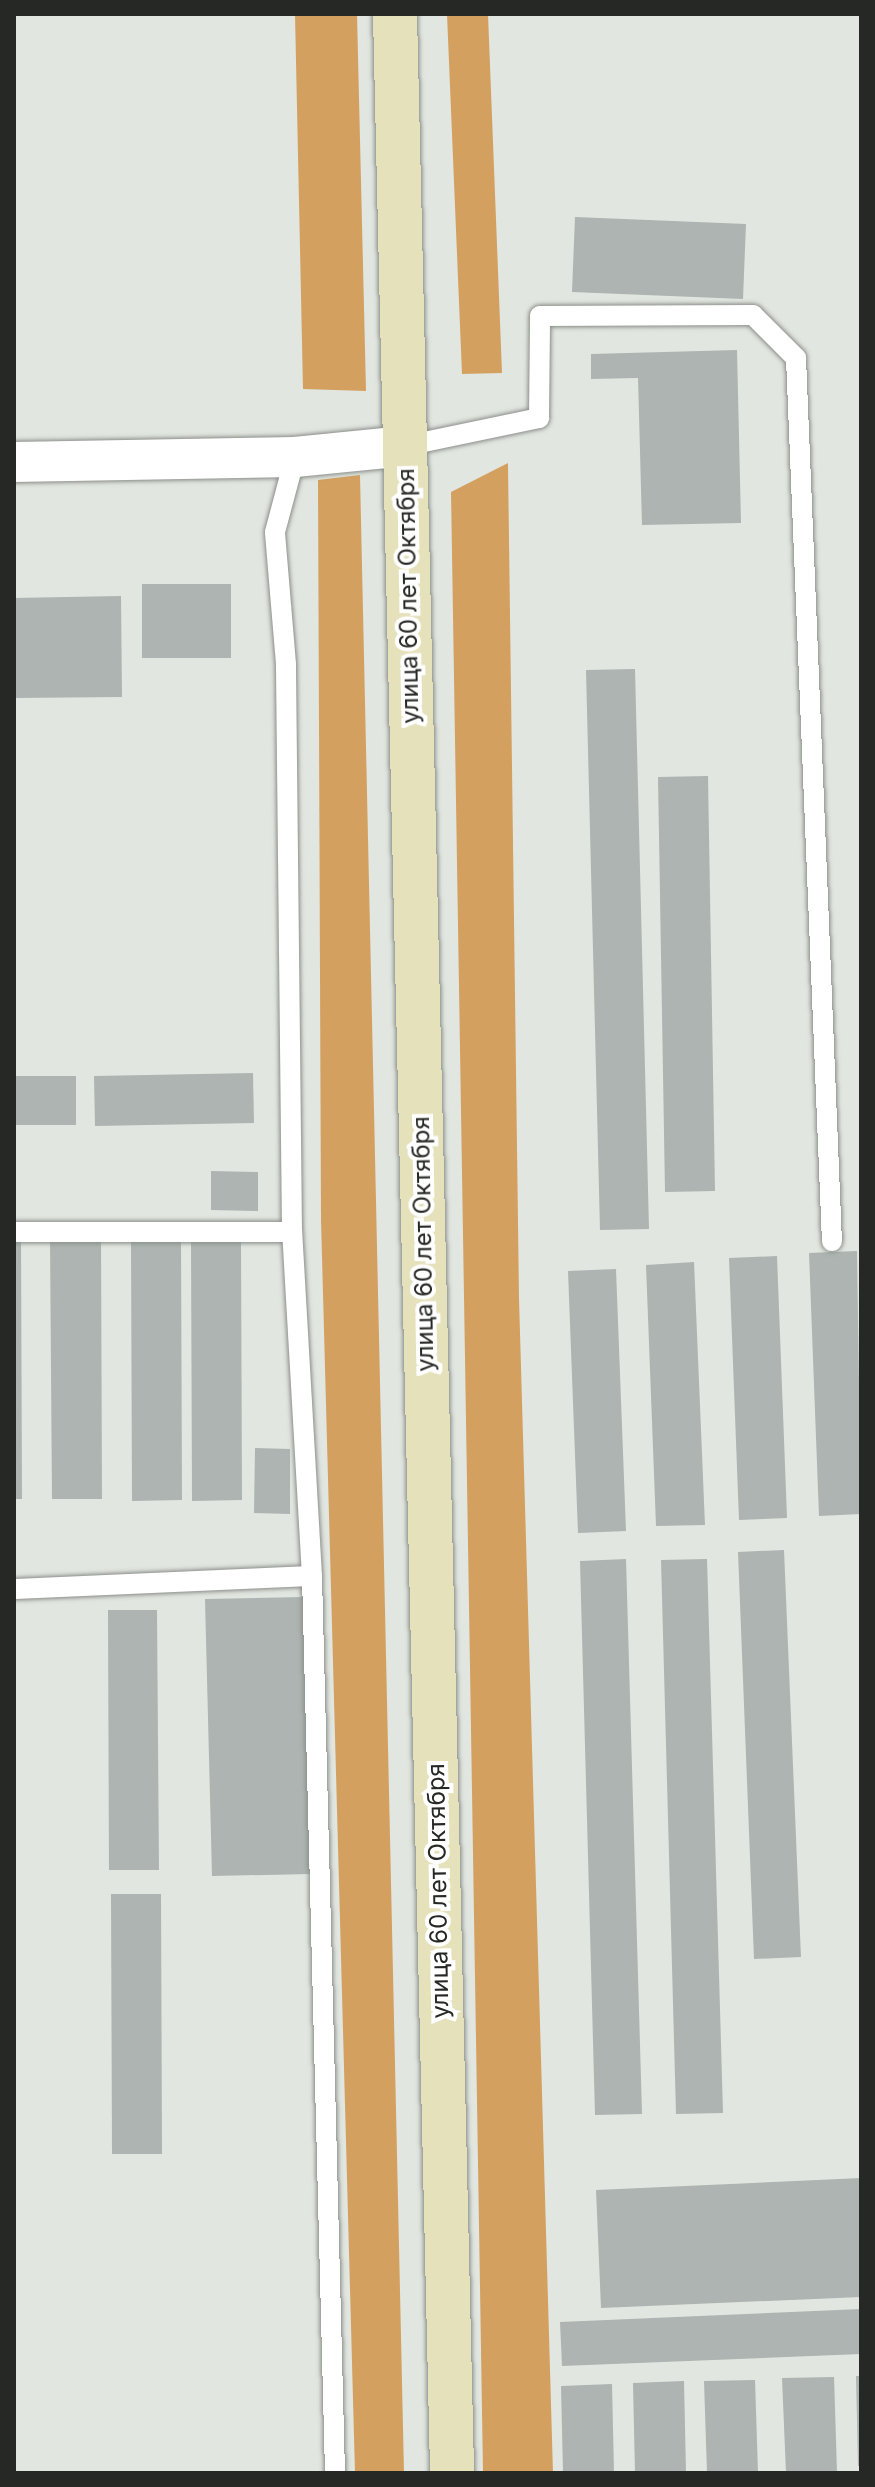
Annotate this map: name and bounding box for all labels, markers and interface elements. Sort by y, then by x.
street label: улица 60 лет Октября [391,468,425,724]
street label: улица 60 лет Октября [406,1116,440,1372]
street label: улица 60 лет Октября [421,1763,455,2019]

